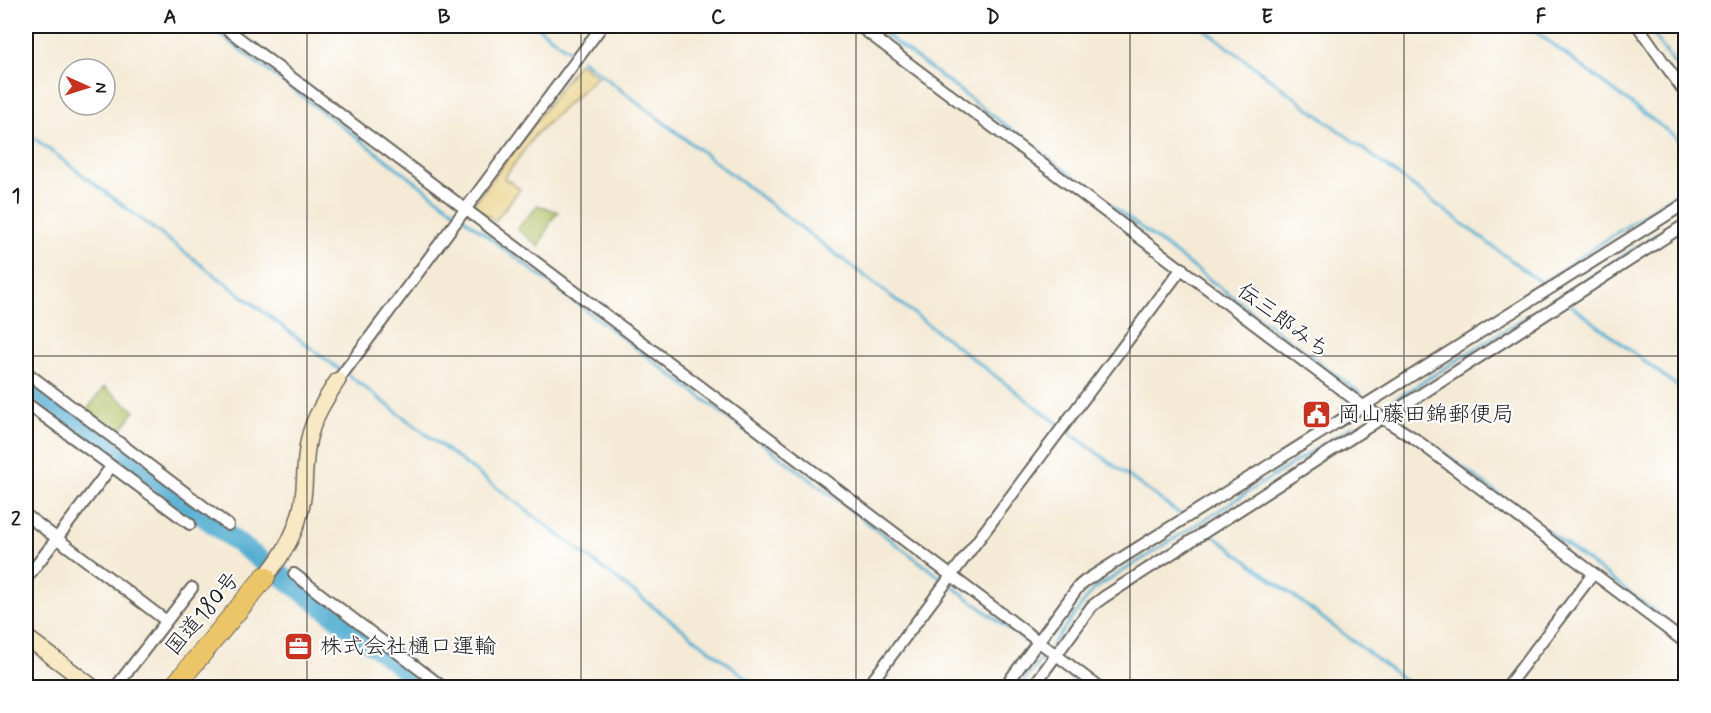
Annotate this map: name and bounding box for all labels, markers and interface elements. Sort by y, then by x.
text: A [163,4,177,31]
text: B [438,4,451,31]
text: C [711,4,726,31]
text: D [986,4,1000,31]
text: E [1261,4,1273,31]
text: F [1536,4,1547,31]
north arrow [57,57,117,117]
text: N [90,82,111,94]
text: 1 [12,183,20,210]
street label: 伝三郎みち [1231,277,1335,365]
public building icon: 岡山藤田錦郵便局 [1301,399,1333,431]
place label: 岡山藤田錦郵便局 [1338,401,1514,429]
text: 2 [11,506,21,533]
street label: 国道180号 [160,566,246,662]
office icon: 株式会社樋口運輸 [283,631,315,663]
place label: 株式会社樋口運輸 [320,633,496,661]

